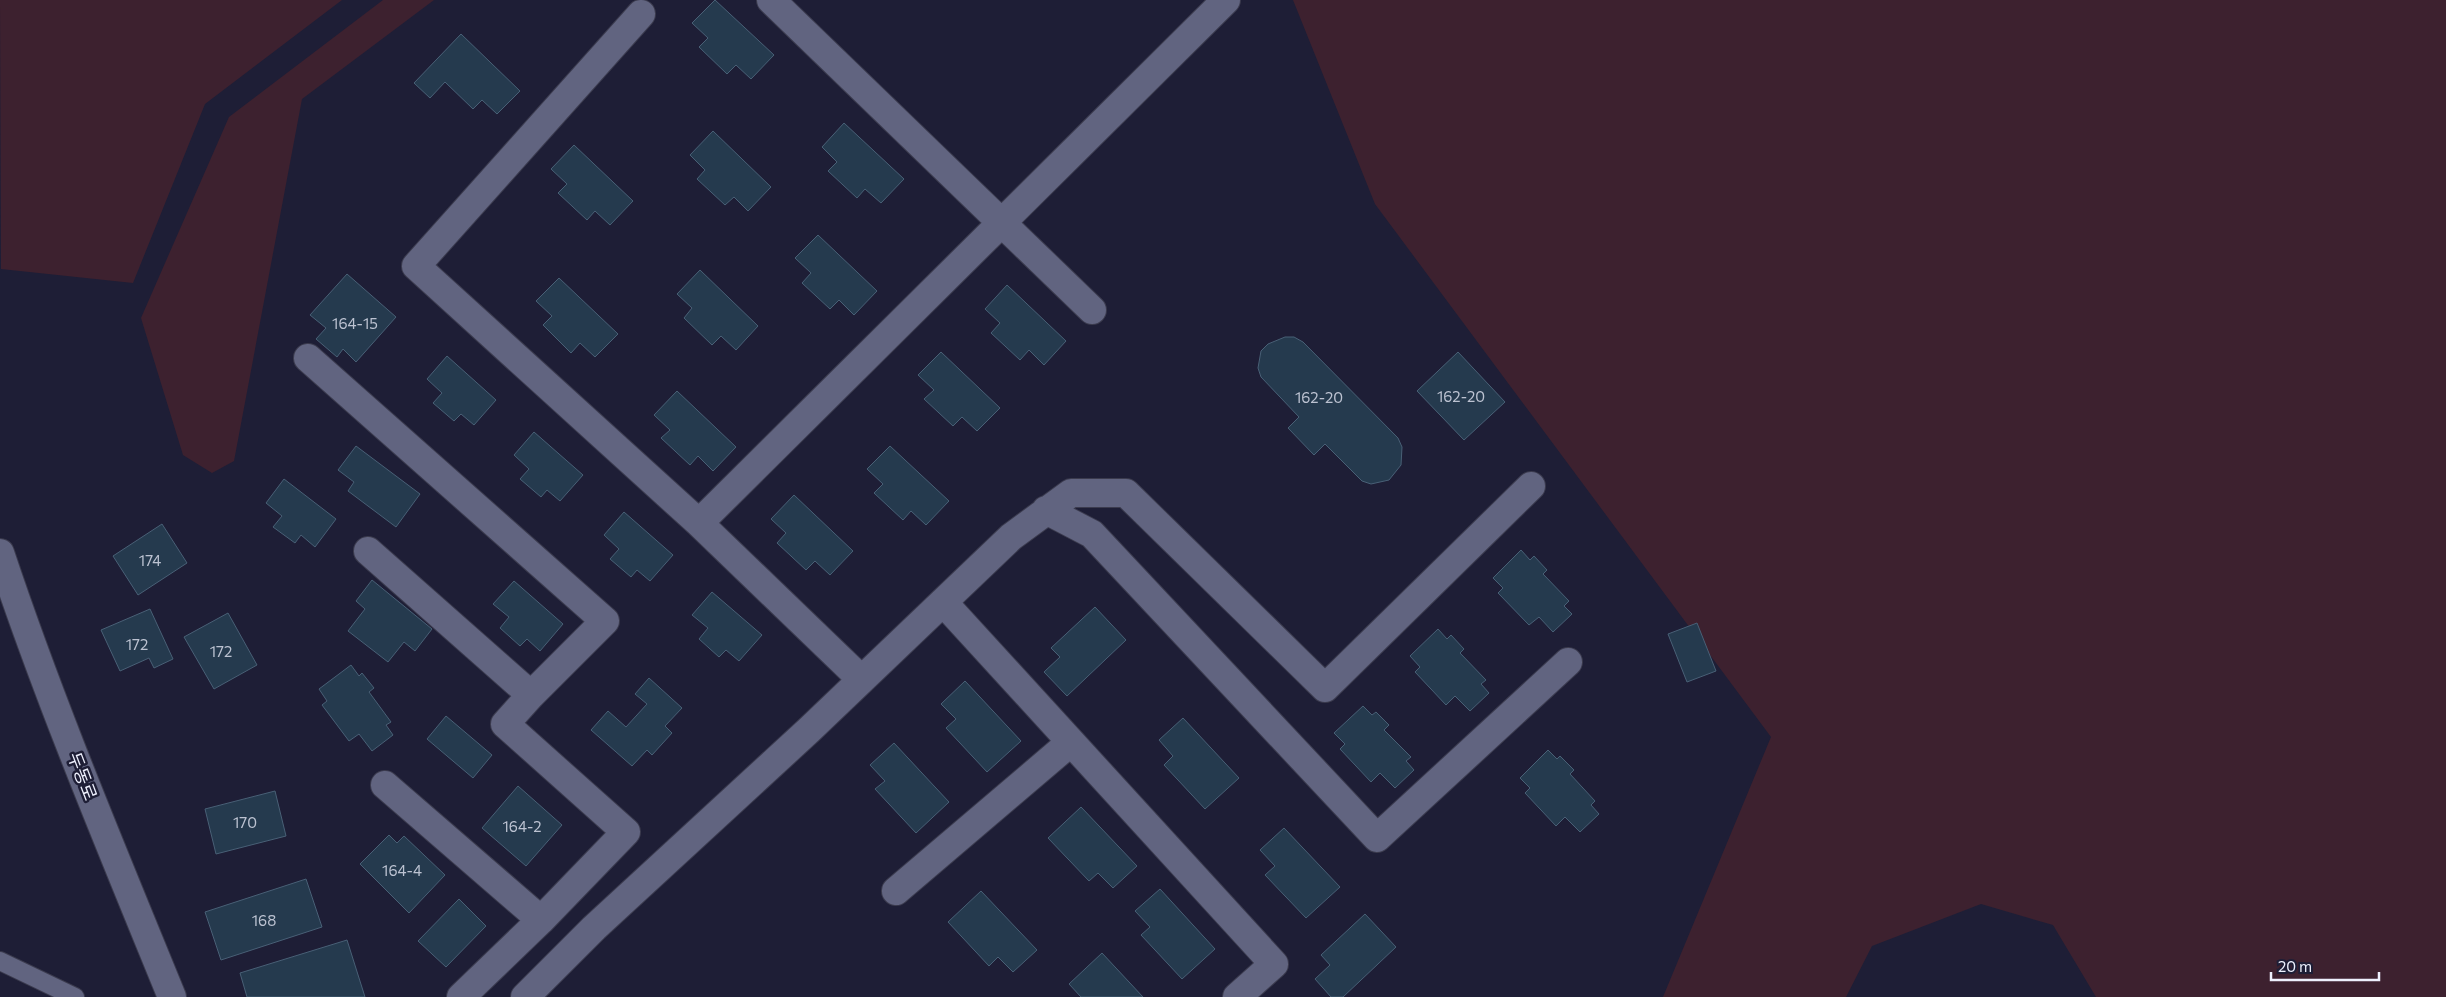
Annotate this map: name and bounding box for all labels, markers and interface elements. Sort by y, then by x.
house number: 164-15 [332,314,378,332]
house number: 162-20 [1437,387,1485,405]
house number: 162-20 [1295,388,1343,406]
house number: 174 [139,551,161,569]
house number: 172 [126,635,148,653]
house number: 172 [210,642,232,660]
street label: 두동로 [64,749,102,803]
house number: 170 [233,813,257,831]
house number: 164-2 [502,817,542,835]
house number: 164-4 [382,861,422,879]
house number: 168 [252,911,276,929]
scale bar [2271,950,2378,982]
text: 20 m [2278,957,2312,975]

